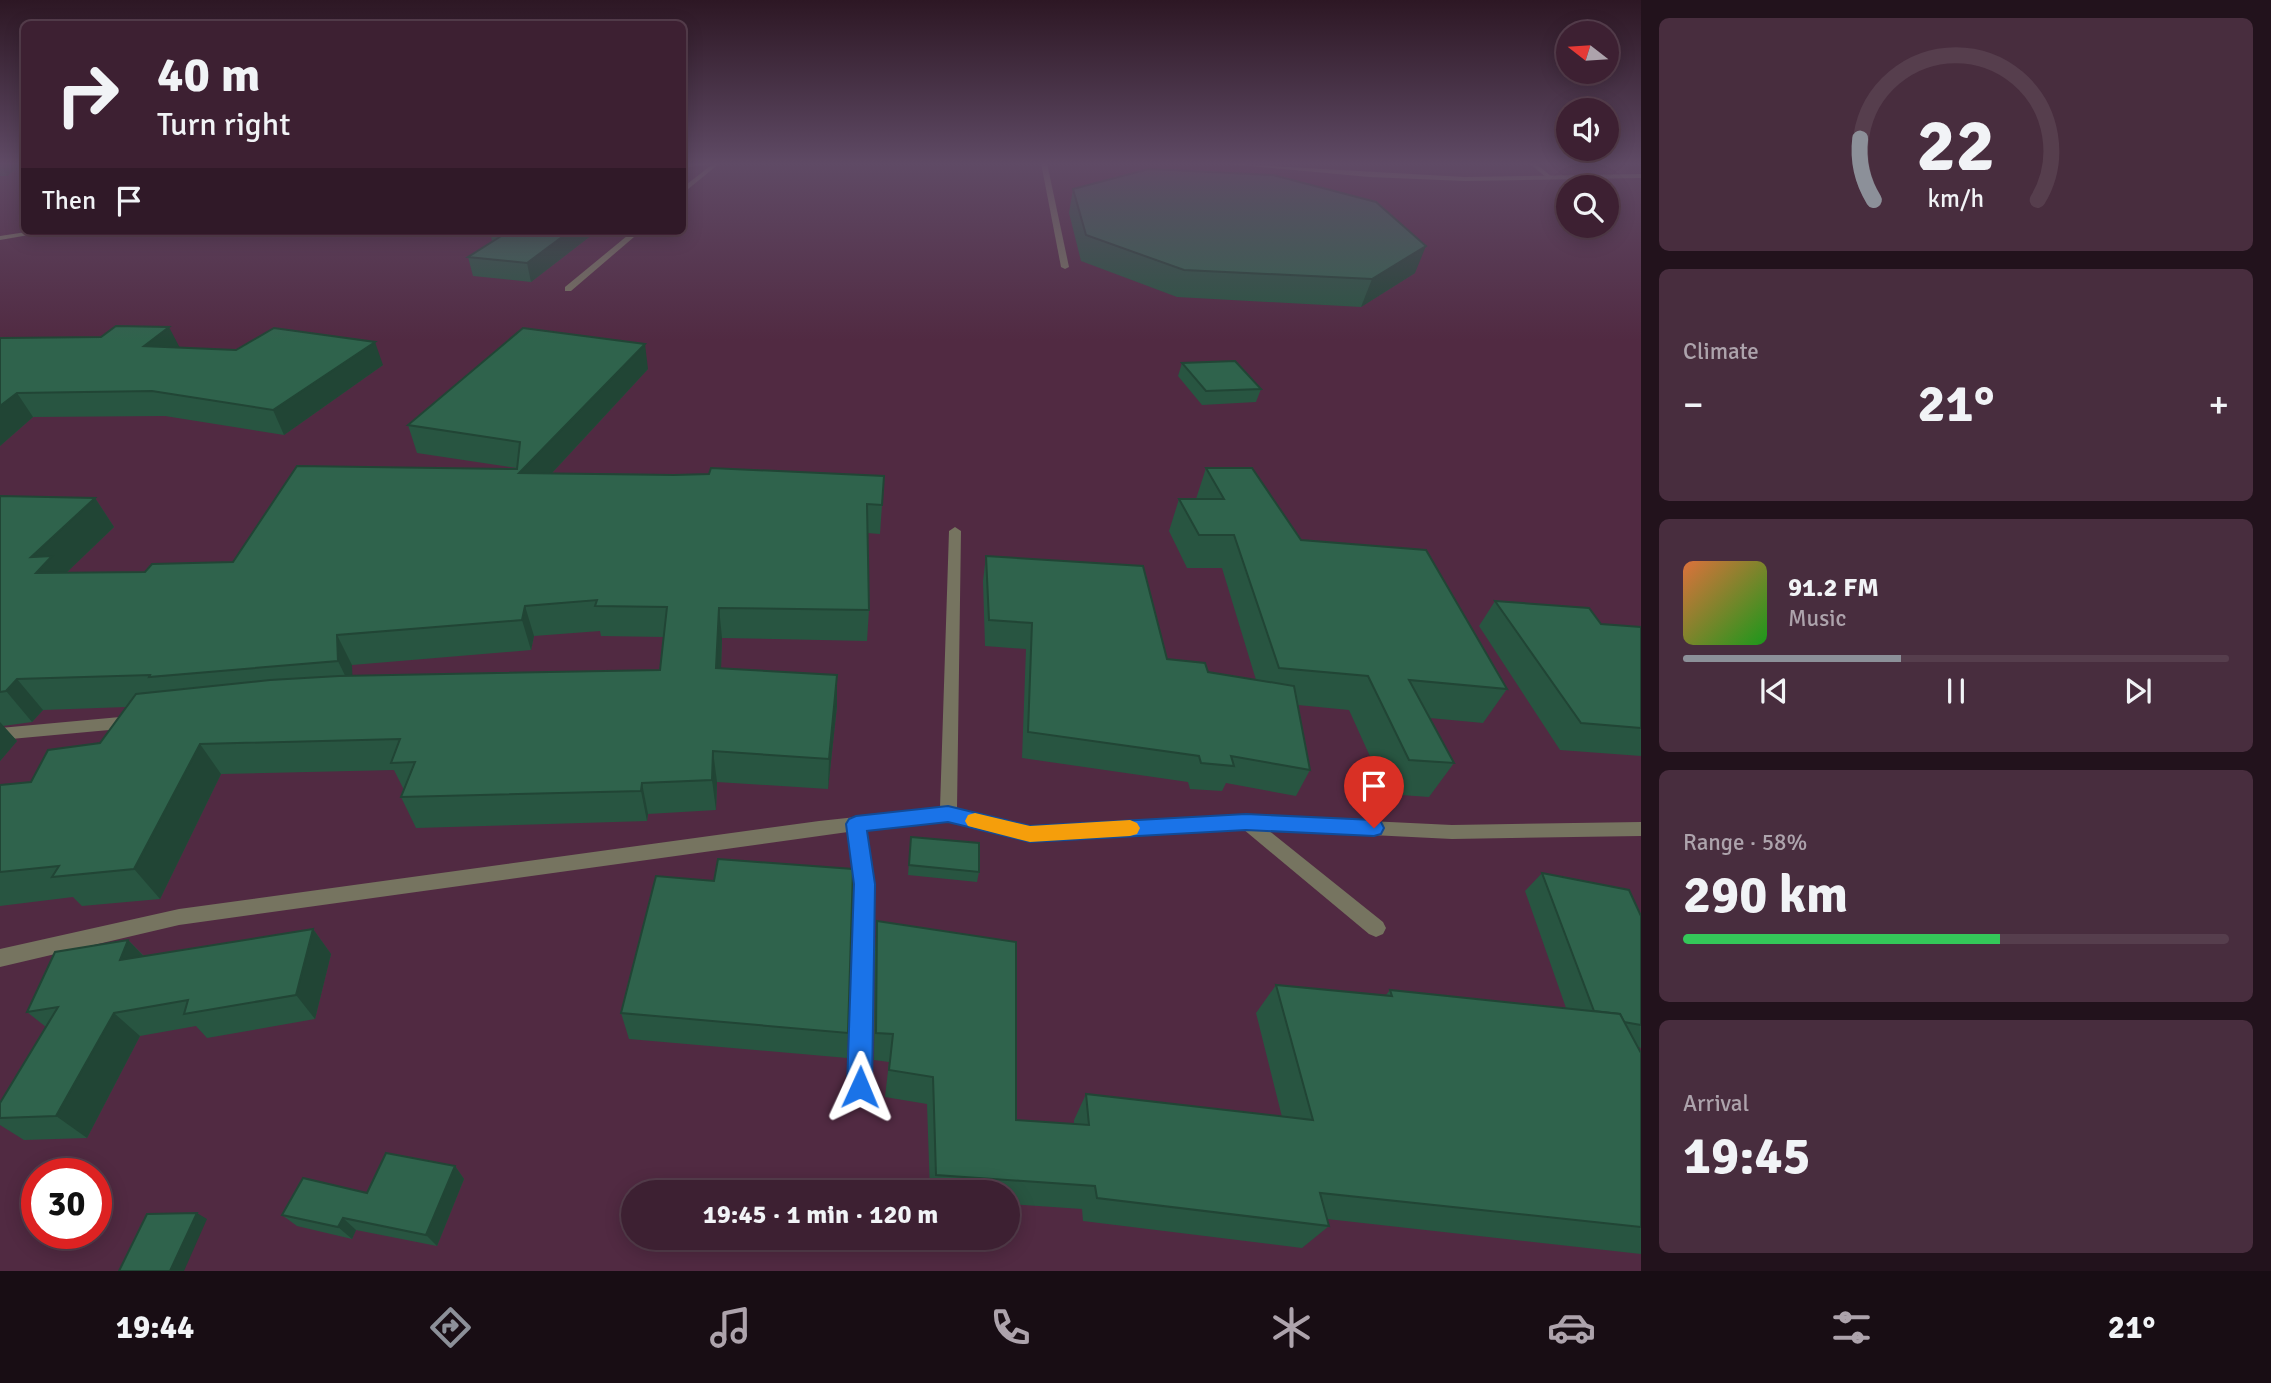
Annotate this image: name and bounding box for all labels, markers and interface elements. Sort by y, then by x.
north arrow [1556,21,1619,84]
map controls [1556,21,1619,238]
text: 40 m [157,45,260,105]
icon: right [42,49,133,140]
button: sound [1556,98,1619,161]
text: 22 [1917,103,1995,192]
text: Turn right [157,105,290,144]
button: search [1556,175,1619,238]
icon: arrive [110,182,148,220]
text: km/h [1928,183,1984,214]
text: Then [42,185,96,217]
text: Climate [1683,337,1759,366]
text: 21° [1918,372,1994,436]
text: − [1683,381,1704,428]
text: + [2208,381,2229,428]
text: 91.2 FM [1788,572,1879,604]
text: Music [1788,604,1846,633]
icon: previous [1755,672,1793,710]
icon: pause [1937,672,1975,710]
icon: next [2119,672,2157,710]
pin [1344,756,1404,828]
icon: arrive [1355,767,1393,805]
text: Range · 58% [1683,828,1807,857]
text: 290 km [1683,863,1848,927]
position arrow [823,1050,897,1124]
text: Arrival [1683,1089,1749,1118]
text: 19:45 [1683,1124,1811,1188]
speed limit sign: 30 [21,1158,112,1249]
text: 19:45 · 1 min · 120 m [703,1199,938,1231]
icon: directions [426,1303,475,1352]
icon: music [706,1303,755,1352]
icon: phone [986,1303,1035,1352]
icon: climate [1267,1303,1316,1352]
icon: car [1547,1303,1596,1352]
icon: filters [1827,1303,1876,1352]
text: 19:44 [116,1308,194,1347]
text: 21° [2108,1308,2155,1347]

